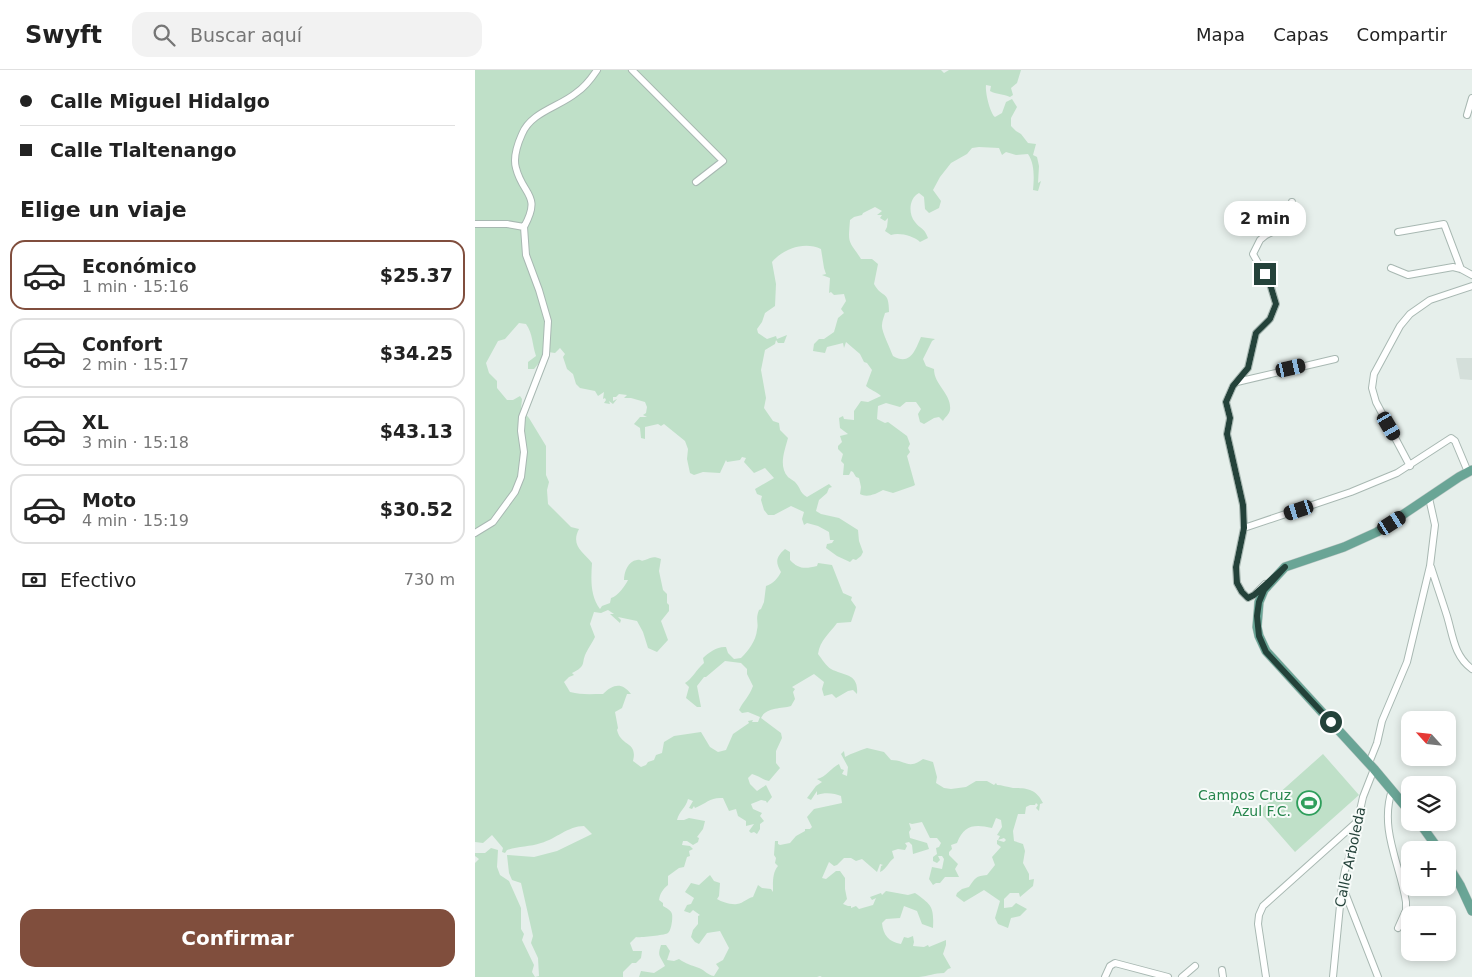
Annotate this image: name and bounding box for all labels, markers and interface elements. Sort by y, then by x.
search box [132,12,482,57]
text: Swyft [25,21,102,49]
icon: search [150,21,178,49]
text: Buscar aquí [190,24,302,46]
text: Mapa [1196,24,1245,45]
text: Capas [1273,24,1329,45]
text: Compartir [1357,24,1447,45]
text: Calle Miguel Hidalgo [50,90,270,112]
text: Calle Tlaltenango [50,139,237,161]
text: Elige un viaje [20,197,187,222]
callout: 2 min [1224,202,1306,236]
text: 2 min [1240,209,1290,228]
icon: car [22,253,67,298]
text: Económico [82,255,197,277]
route end [1254,263,1276,285]
text: $25.37 [380,264,453,286]
text: 1 min · 15:16 [82,277,189,296]
icon: car [22,331,67,376]
text: Confort [82,333,162,355]
text: $34.25 [380,342,453,364]
text: 2 min · 15:17 [82,355,189,374]
car [1274,357,1307,379]
icon: car [22,409,67,454]
car [1375,409,1402,443]
text: XL [82,411,109,433]
text: $43.13 [380,420,453,442]
text: 3 min · 15:18 [82,433,189,452]
icon: car [22,487,67,532]
text: Moto [82,489,136,511]
text: $30.52 [380,498,453,520]
car [1282,498,1315,522]
car [1375,509,1408,537]
text: 4 min · 15:19 [82,511,189,530]
icon: cash [20,566,48,594]
text: Efectivo [60,569,136,591]
text: 730 m [404,570,455,589]
route start [1320,711,1342,733]
north arrow [1401,711,1456,766]
map controls [1401,711,1456,961]
button: layers [1401,776,1456,831]
place label: Campos Cruz Azul F.C. [1198,787,1291,819]
sports icon: Campos Cruz Azul F.C. [1296,790,1322,816]
street label: Calle Arboleda [1332,805,1368,909]
button: + [1401,841,1456,896]
button: − [1401,906,1456,961]
button: Confirmar [20,909,455,967]

